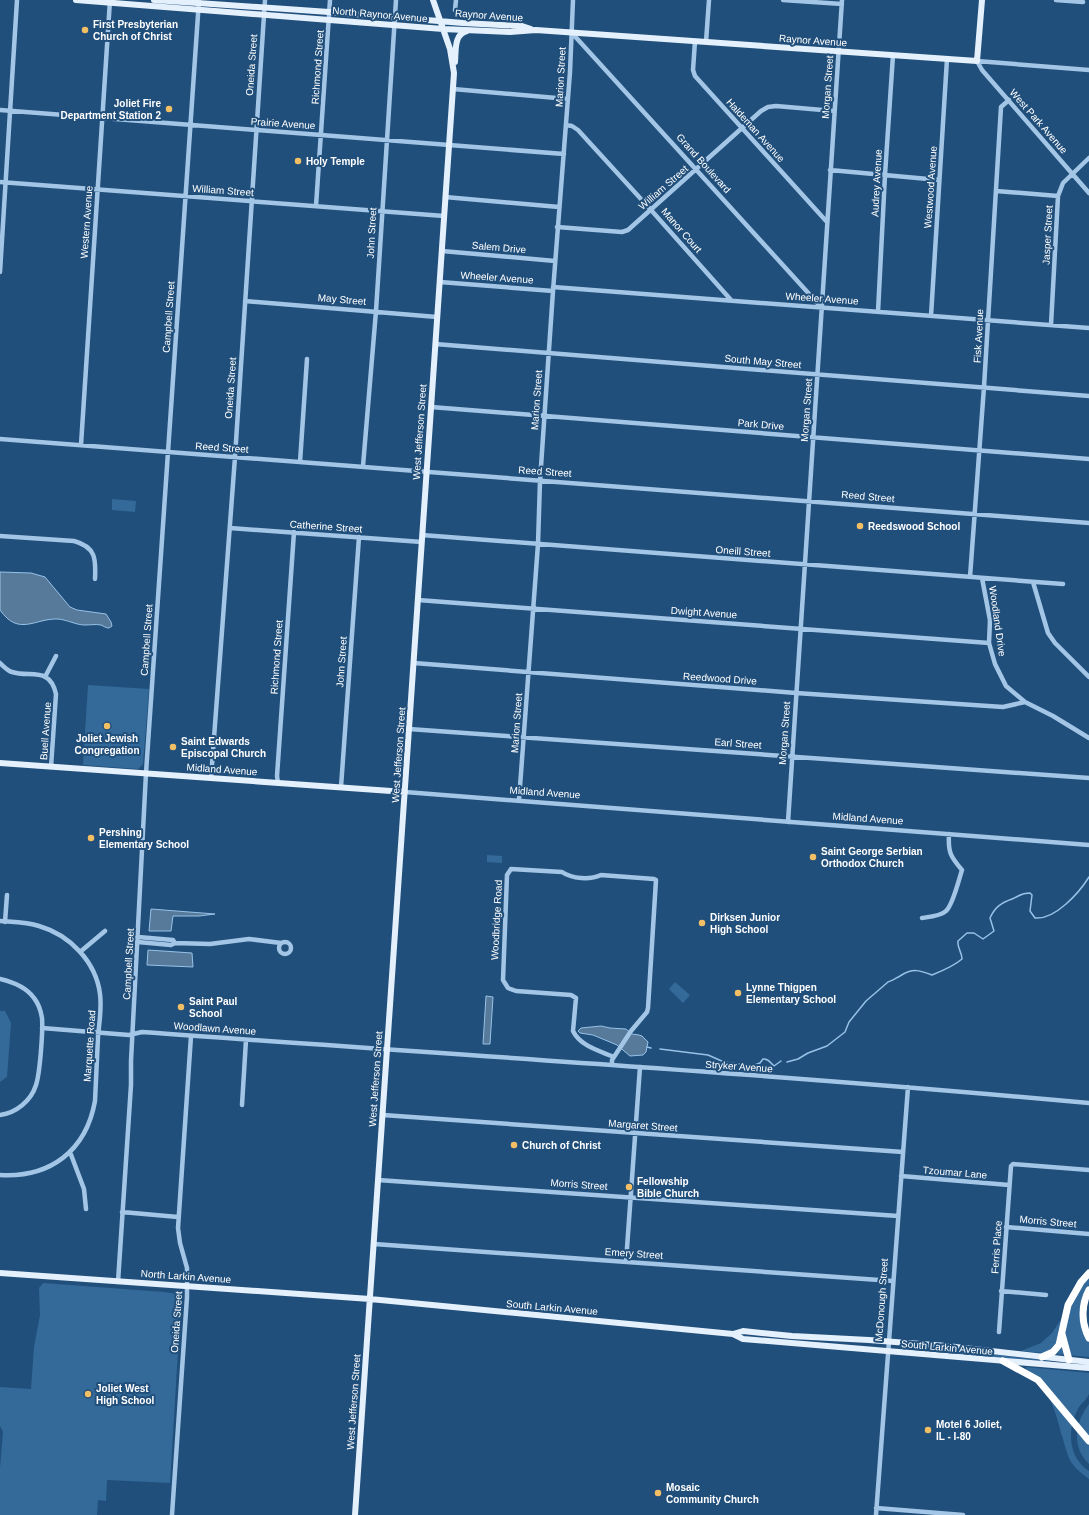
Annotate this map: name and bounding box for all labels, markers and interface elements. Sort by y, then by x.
street label: North Raynor Avenue [332,5,428,24]
street label: Raynor Avenue [455,8,524,23]
place label: First Presbyterian Church of Christ [93,19,178,42]
marker: First Presbyterian Church of Christ [80,25,90,35]
street label: Richmond Street [309,29,326,105]
street label: Raynor Avenue [779,33,848,48]
street label: Oneida Street [244,34,259,96]
street label: Marion Street [553,47,568,107]
street label: Morgan Street [820,55,835,119]
street label: West Park Avenue [1008,87,1070,156]
street label: Haldeman Avenue [724,96,787,165]
place label: Joliet Fire Department Station 2 [60,98,161,121]
marker: Joliet Fire Department Station 2 [164,104,174,114]
street label: Prairie Avenue [250,116,316,131]
street label: Grand Boulevard [674,132,733,195]
street label: Westwood Avenue [922,145,939,229]
street label: Audrey Avenue [869,149,884,217]
marker: Holy Temple [293,156,303,166]
place label: Holy Temple [306,156,365,167]
street label: William Street [636,163,690,212]
street label: William Street [192,183,254,198]
street label: Western Avenue [78,185,95,259]
street label: Jasper Street [1040,205,1055,265]
street label: Manor Court [659,206,704,255]
street label: John Street [365,207,378,259]
street label: Salem Drive [471,240,527,255]
street label: Wheeler Avenue [460,269,534,286]
street label: Campbell Street [161,281,177,353]
street label: Wheeler Avenue [785,290,859,307]
street label: May Street [317,292,367,307]
street label: Fisk Avenue [972,308,985,363]
street label: South May Street [724,353,802,370]
street label: Oneida Street [223,357,238,419]
street label: Marion Street [529,369,544,430]
street label: Morgan Street [799,378,814,442]
street label: West Jefferson Street [411,384,428,480]
street label: Park Drive [737,417,785,432]
street label: Reed Street [195,440,249,455]
street label: Reed Street [518,464,572,479]
street label: Reed Street [841,489,895,504]
street label: Catherine Street [289,518,363,535]
marker: Reedswood School [855,521,865,531]
place label: Reedswood School [868,521,960,532]
street label: Oneill Street [715,544,771,559]
street label: Woodland Drive [987,585,1008,657]
street label: Campbell Street [139,604,155,676]
street label: Dwight Avenue [670,605,738,620]
street label: Richmond Street [268,619,285,695]
street label: John Street [334,636,349,688]
street label: Reedwood Drive [683,670,758,687]
street label: Marion Street [509,692,524,753]
street label: Buell Avenue [38,701,53,760]
street label: Morgan Street [777,701,792,765]
street label: West Jefferson Street [390,707,407,803]
marker: Joliet Jewish Congregation [102,721,112,731]
place label: Joliet Jewish Congregation [75,733,140,756]
place label: Saint Edwards Episcopal Church [181,736,266,759]
street label: Earl Street [714,736,762,751]
marker: Saint Edwards Episcopal Church [168,742,178,752]
street label: Midland Avenue [186,762,258,777]
street label: Midland Avenue [509,785,581,800]
street label: Midland Avenue [832,811,904,826]
place label: Pershing Elementary School [99,827,189,850]
marker: Pershing Elementary School [86,833,96,843]
place label: Saint George Serbian Orthodox Church [821,846,923,869]
marker: Saint George Serbian Orthodox Church [808,852,818,862]
street label: Woodbridge Road [489,880,504,960]
place label: Dirksen Junior High School [710,912,780,935]
marker: Dirksen Junior High School [697,918,707,928]
street label: Campbell Street [121,928,136,1000]
place label: Lynne Thigpen Elementary School [746,982,836,1005]
marker: Lynne Thigpen Elementary School [733,988,743,998]
place label: Saint Paul School [189,996,238,1019]
marker: Saint Paul School [176,1002,186,1012]
street label: Marquette Road [82,1010,97,1082]
street label: Woodlawn Avenue [173,1020,257,1037]
street label: West Jefferson Street [367,1031,384,1127]
street label: Stryker Avenue [705,1059,774,1074]
street label: Margaret Street [608,1118,678,1133]
marker: Church of Christ [509,1140,519,1150]
place label: Church of Christ [522,1140,602,1151]
street label: Tzoumar Lane [922,1164,988,1181]
place label: Fellowship Bible Church [637,1176,699,1199]
street label: Morris Street [550,1177,608,1192]
marker: Fellowship Bible Church [624,1182,634,1192]
street label: Morris Street [1019,1214,1077,1229]
street label: Ferris Place [989,1220,1004,1274]
street label: Emery Street [604,1246,664,1261]
street label: McDonough Street [873,1258,890,1342]
street label: North Larkin Avenue [140,1268,232,1285]
street label: Oneida Street [169,1291,184,1353]
street label: South Larkin Avenue [506,1298,599,1317]
street label: South Larkin Avenue [901,1338,994,1357]
street label: West Jefferson Street [345,1354,362,1450]
place label: Joliet West High School [96,1383,155,1406]
marker: Joliet West High School [83,1389,93,1399]
place label: Motel 6 Joliet, IL - I-80 [936,1419,1002,1442]
marker: Motel 6 Joliet, IL - I-80 [923,1425,933,1435]
place label: Mosaic Community Church [666,1482,759,1505]
marker: Mosaic Community Church [653,1488,663,1498]

